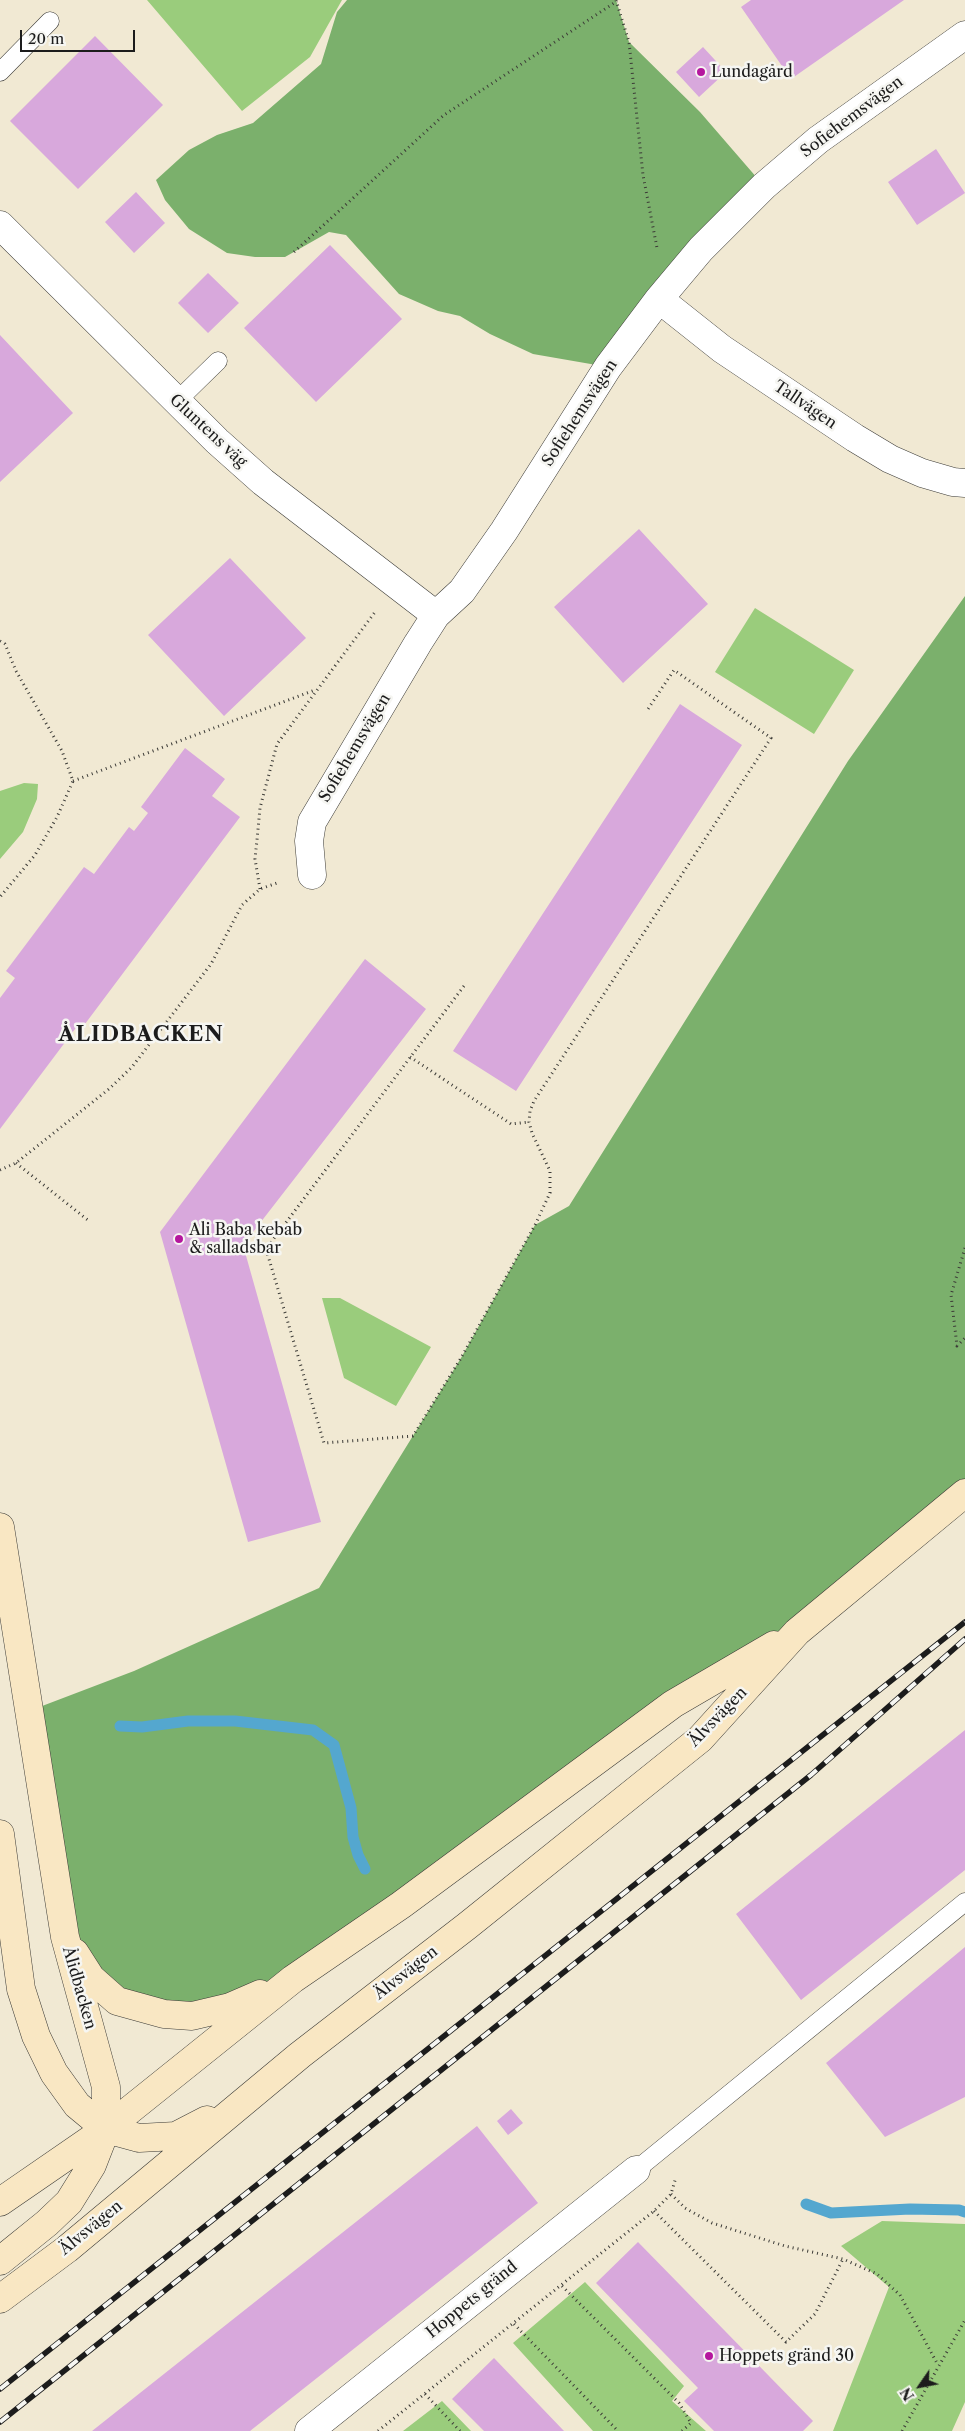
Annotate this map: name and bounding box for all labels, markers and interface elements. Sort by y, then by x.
scale bar [22,20,138,52]
text: 20 m [28,29,64,48]
place label: Lundagård [711,62,793,82]
marker: Lundagård [695,66,707,78]
street label: Sofiehemsvägen [797,72,907,162]
street label: Sofiehemsvägen [538,356,622,470]
street label: Tallvägen [770,377,840,433]
street label: Gluntens väg [165,390,251,472]
street label: Sofiehemsvägen [315,690,395,806]
district label: ÅLIDBACKEN [57,1022,225,1048]
place label: Ali Baba kebab & salladsbar [189,1220,302,1258]
marker: Ali Baba kebab & salladsbar [173,1233,185,1245]
street label: Älvsvägen [685,1683,751,1751]
street label: Älvsvägen [370,1942,442,2004]
street label: Ålidbacken [58,1944,100,2032]
street label: Älvsvägen [56,2197,126,2259]
street label: Hoppets gränd [422,2257,522,2343]
place label: Hoppets gränd 30 [719,2346,854,2366]
marker: Hoppets gränd 30 [703,2350,715,2362]
north arrow [895,2361,945,2411]
text: N [897,2384,918,2404]

